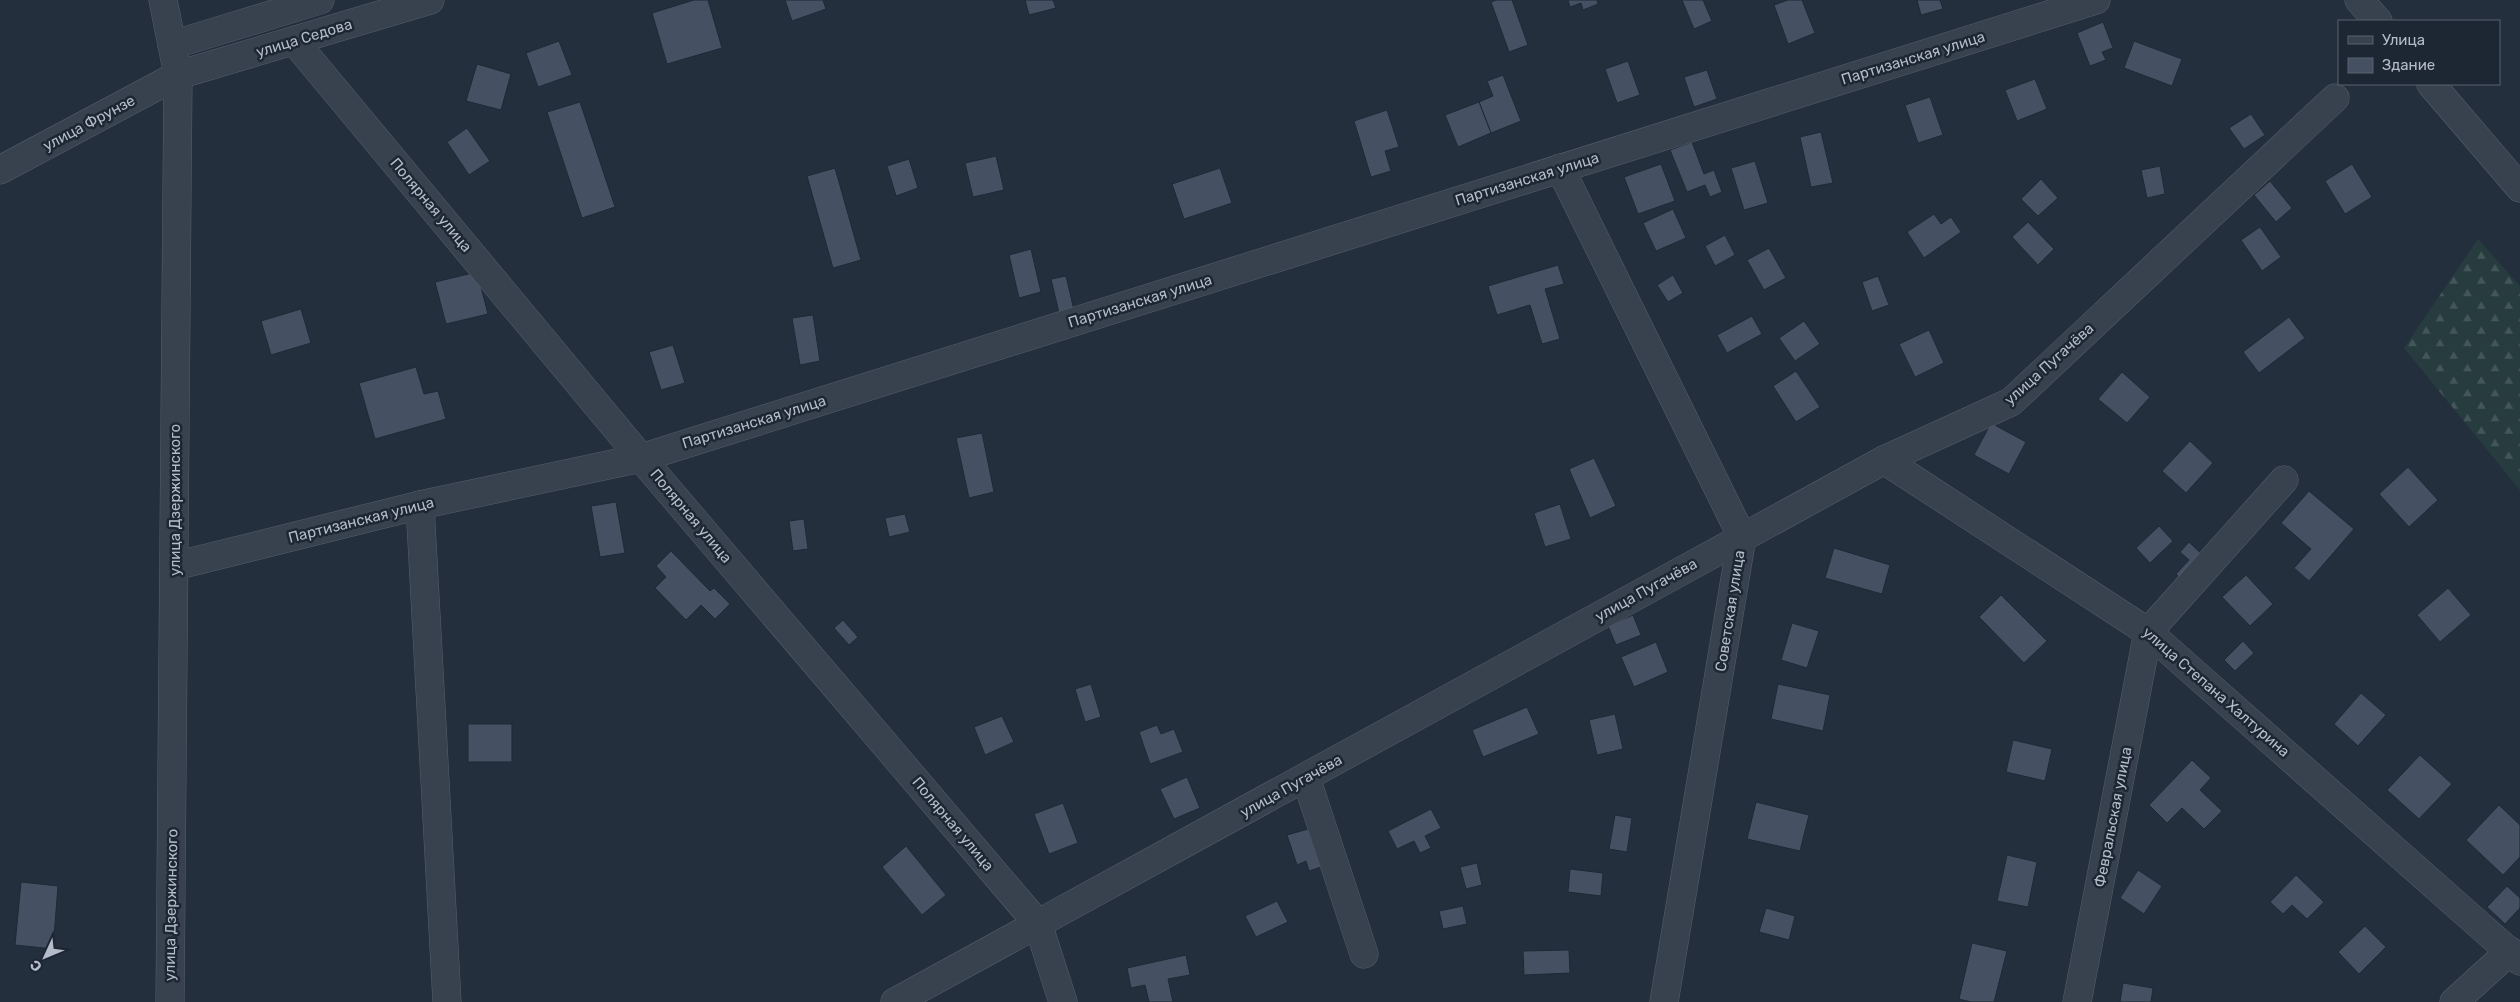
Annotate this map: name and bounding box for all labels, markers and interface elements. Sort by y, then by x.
street label: улица Седова [254,15,354,61]
legend [2338,20,2500,85]
street label: Партизанская улица [1839,28,1987,88]
text: Улица [2382,31,2425,49]
text: Здание [2382,56,2435,74]
street label: улица Фрунзе [40,91,138,155]
street label: Партизанская улица [1453,149,1601,209]
street label: Полярная улица [386,154,476,256]
street label: Партизанская улица [1066,271,1214,331]
street label: улица Пугачёва [2001,319,2097,409]
street label: Партизанская улица [680,392,828,452]
street label: улица Дзержинского [166,424,184,576]
street label: Полярная улица [646,465,736,567]
street label: Партизанская улица [286,493,436,547]
street label: Советская улица [1712,549,1748,673]
street label: улица Пугачёва [1592,555,1700,625]
street label: улица Степана Халтурина [2139,623,2293,761]
street label: Февральская улица [2091,745,2135,889]
street label: улица Пугачёва [1237,751,1345,821]
street label: Полярная улица [908,773,998,875]
street label: улица Дзержинского [161,829,181,981]
north arrow [20,932,70,982]
text: С [26,956,46,975]

